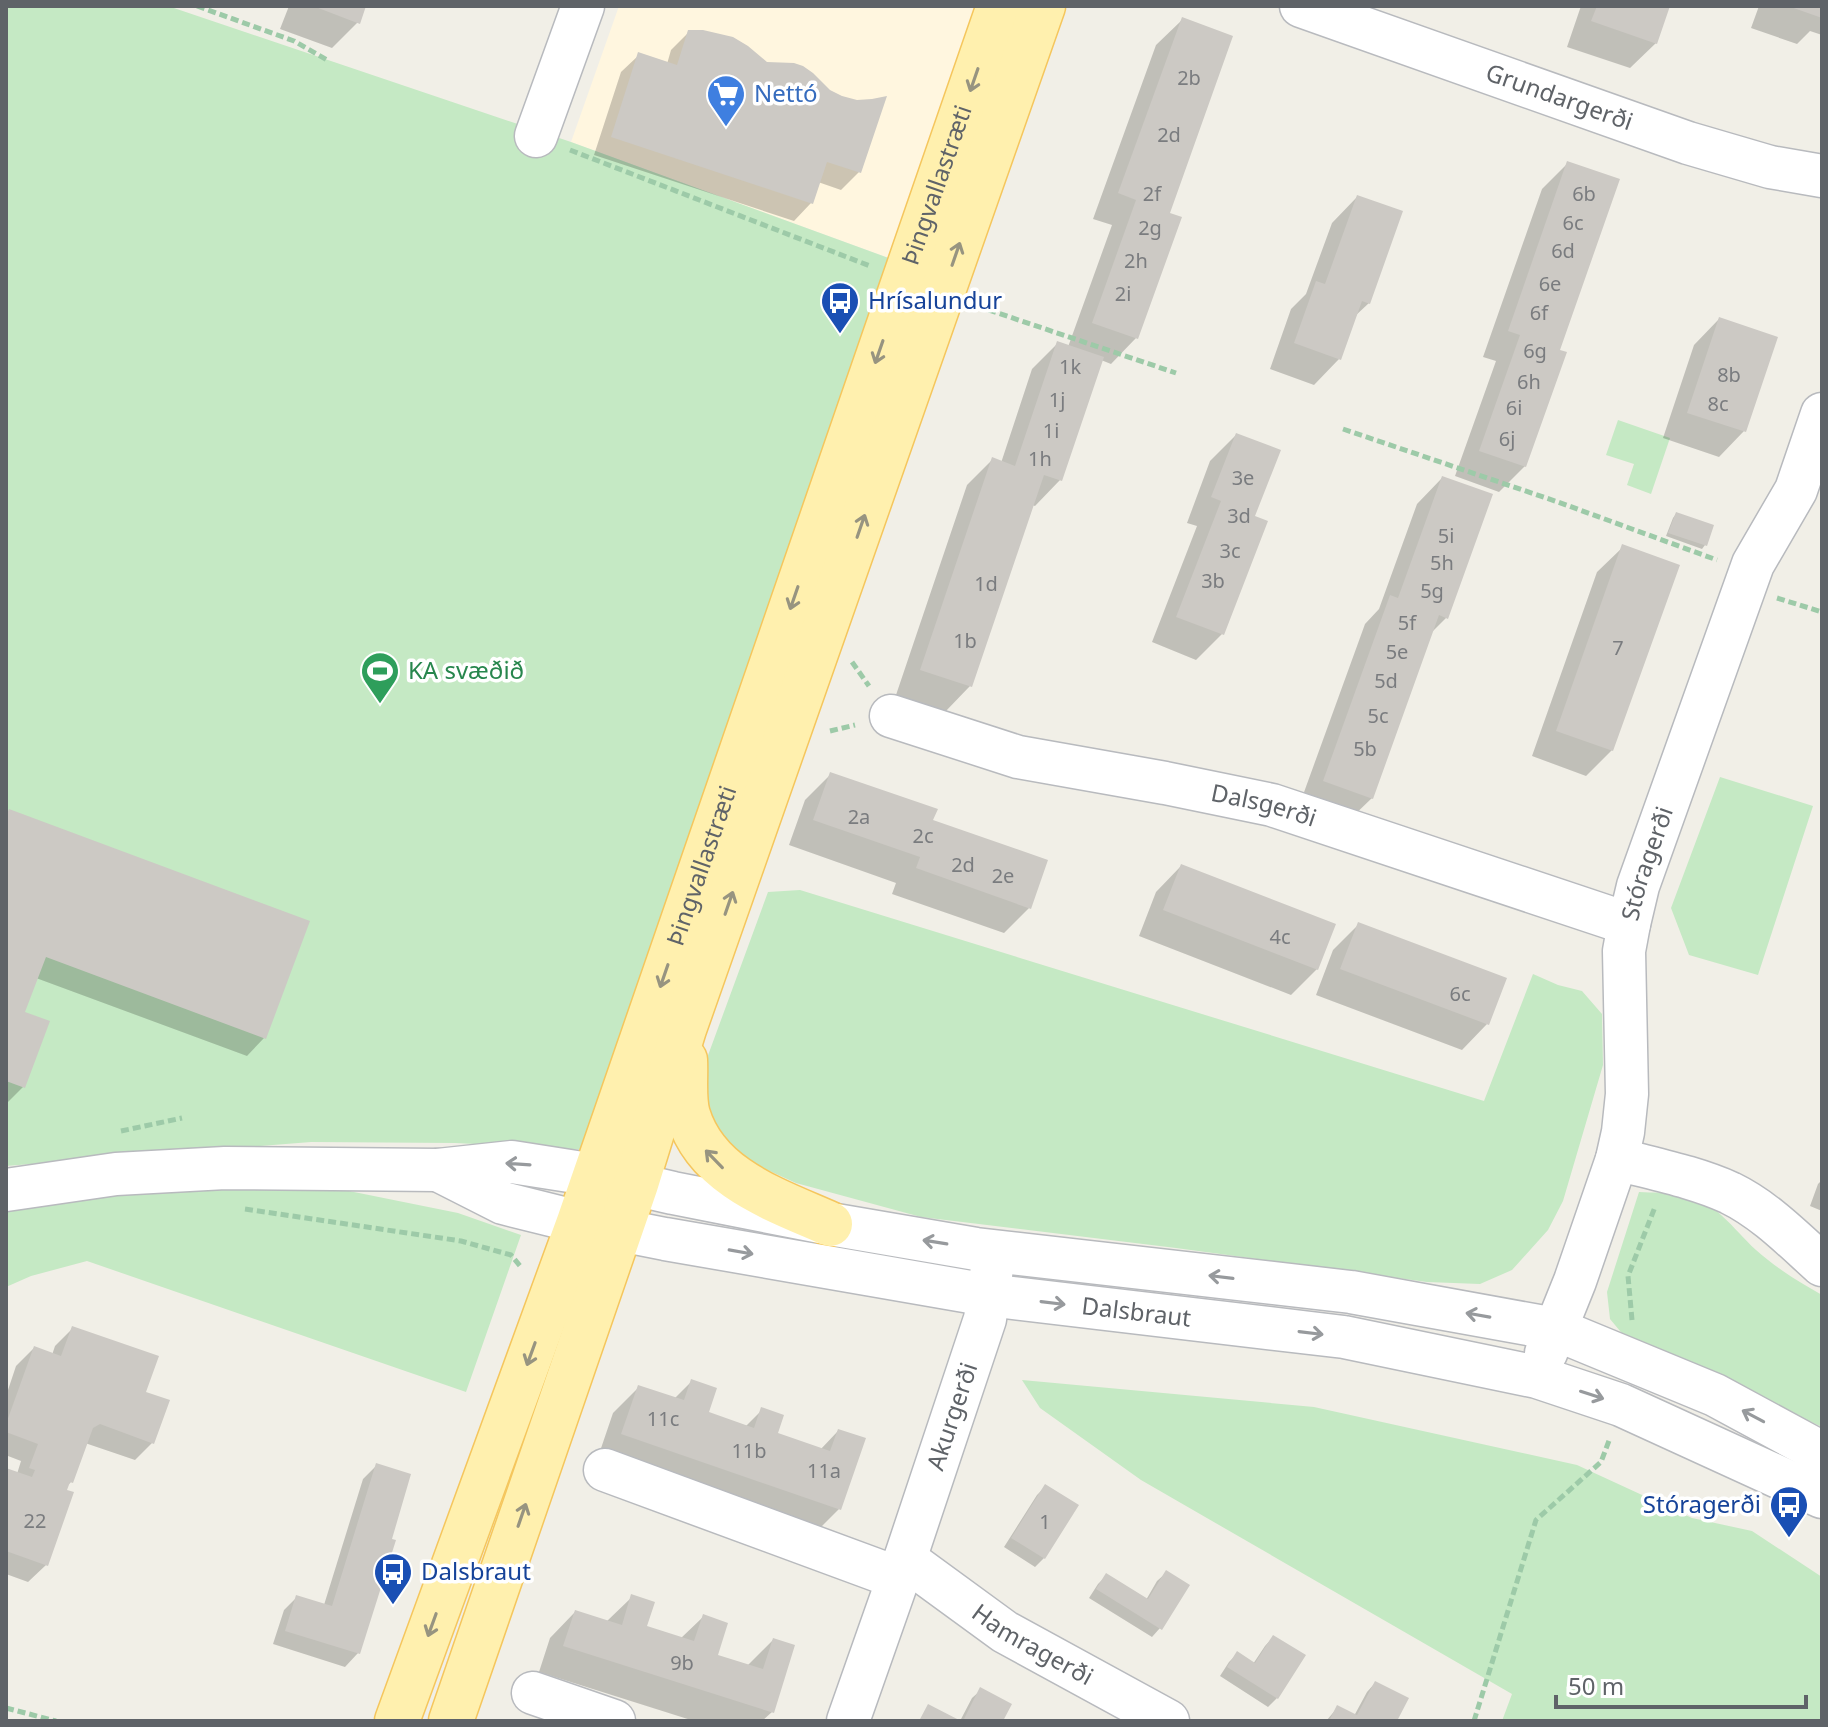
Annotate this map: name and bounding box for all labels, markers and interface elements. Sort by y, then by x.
street label: Grundargerði [1482,55,1638,137]
house number: 2b [1177,64,1201,91]
one-way arrow [965,67,980,92]
supermarket icon: Nettó [705,73,747,128]
place label: Nettó [754,76,818,109]
street label: Þingvallastræti [893,100,979,269]
house number: 2d [1157,121,1181,148]
house number: 2f [1143,180,1162,207]
house number: 6b [1572,180,1596,207]
house number: 6c [1562,209,1584,236]
house number: 2g [1138,214,1162,241]
house number: 6d [1551,237,1575,264]
one-way arrow [950,242,964,266]
house number: 2h [1124,247,1148,274]
house number: 6e [1539,270,1561,297]
bus stop icon: Hrísalundur [819,280,861,335]
house number: 2i [1115,280,1131,307]
place label: Hrísalundur [868,283,1002,316]
house number: 6f [1530,299,1549,326]
house number: 6g [1523,337,1547,364]
one-way arrow [871,339,886,364]
house number: 1k [1059,353,1081,380]
house number: 8b [1717,361,1741,388]
house number: 6h [1517,368,1541,395]
house number: 1j [1049,386,1065,413]
house number: 8c [1707,390,1729,417]
house number: 6i [1506,394,1522,421]
house number: 1i [1043,417,1059,444]
house number: 6j [1499,425,1515,452]
house number: 1h [1028,445,1052,472]
house number: 3e [1232,464,1254,491]
house number: 3d [1227,502,1251,529]
one-way arrow [855,514,869,538]
house number: 5i [1438,522,1454,549]
house number: 3c [1219,537,1241,564]
house number: 5h [1430,549,1454,576]
house number: 3b [1201,567,1225,594]
house number: 1d [974,570,998,597]
house number: 5g [1420,577,1444,604]
one-way arrow [786,585,801,610]
house number: 5f [1398,609,1417,636]
house number: 1b [953,627,977,654]
house number: 7 [1612,634,1624,661]
house number: 5e [1386,638,1408,665]
sports icon: KA svæðið [359,650,401,705]
place label: KA svæðið [408,653,524,686]
house number: 5d [1374,667,1398,694]
house number: 5c [1367,702,1389,729]
house number: 5b [1353,735,1377,762]
street label: Dalsgerði [1208,775,1321,834]
street label: Þingvallastræti [658,781,743,950]
street label: Stóragerði [1612,802,1680,924]
house number: 2a [848,803,870,830]
house number: 2c [912,822,934,849]
house number: 2d [951,851,975,878]
house number: 2e [992,862,1014,889]
one-way arrow [723,891,737,916]
house number: 4c [1269,923,1291,950]
one-way arrow [655,963,670,988]
house number: 6c [1449,980,1471,1007]
one-way arrow [705,1149,724,1169]
one-way arrow [505,1156,532,1171]
one-way arrow [923,1234,948,1249]
one-way arrow [728,1245,754,1260]
one-way arrow [1208,1269,1235,1284]
street label: Dalsbraut [1080,1288,1193,1334]
one-way arrow [1039,1295,1066,1310]
one-way arrow [1466,1307,1491,1322]
one-way arrow [1298,1326,1324,1341]
one-way arrow [523,1342,537,1366]
street label: Akurgerði [918,1358,984,1474]
one-way arrow [1580,1389,1605,1404]
house number: 11c [647,1405,679,1432]
one-way arrow [1742,1407,1766,1423]
house number: 11b [731,1437,767,1464]
house number: 11a [807,1457,841,1484]
bus stop icon: Stóragerði [1768,1484,1810,1539]
place label: Stóragerði [1643,1487,1761,1520]
one-way arrow [516,1503,530,1528]
house number: 22 [24,1507,46,1534]
house number: 1 [1039,1508,1051,1535]
bus stop icon: Dalsbraut [372,1551,414,1606]
place label: Dalsbraut [421,1554,531,1587]
street label: Hamragerði [966,1595,1100,1692]
one-way arrow [423,1612,438,1637]
house number: 9b [670,1649,694,1676]
scale bar [1556,1659,1806,1709]
text: 50 m [1568,1669,1624,1702]

